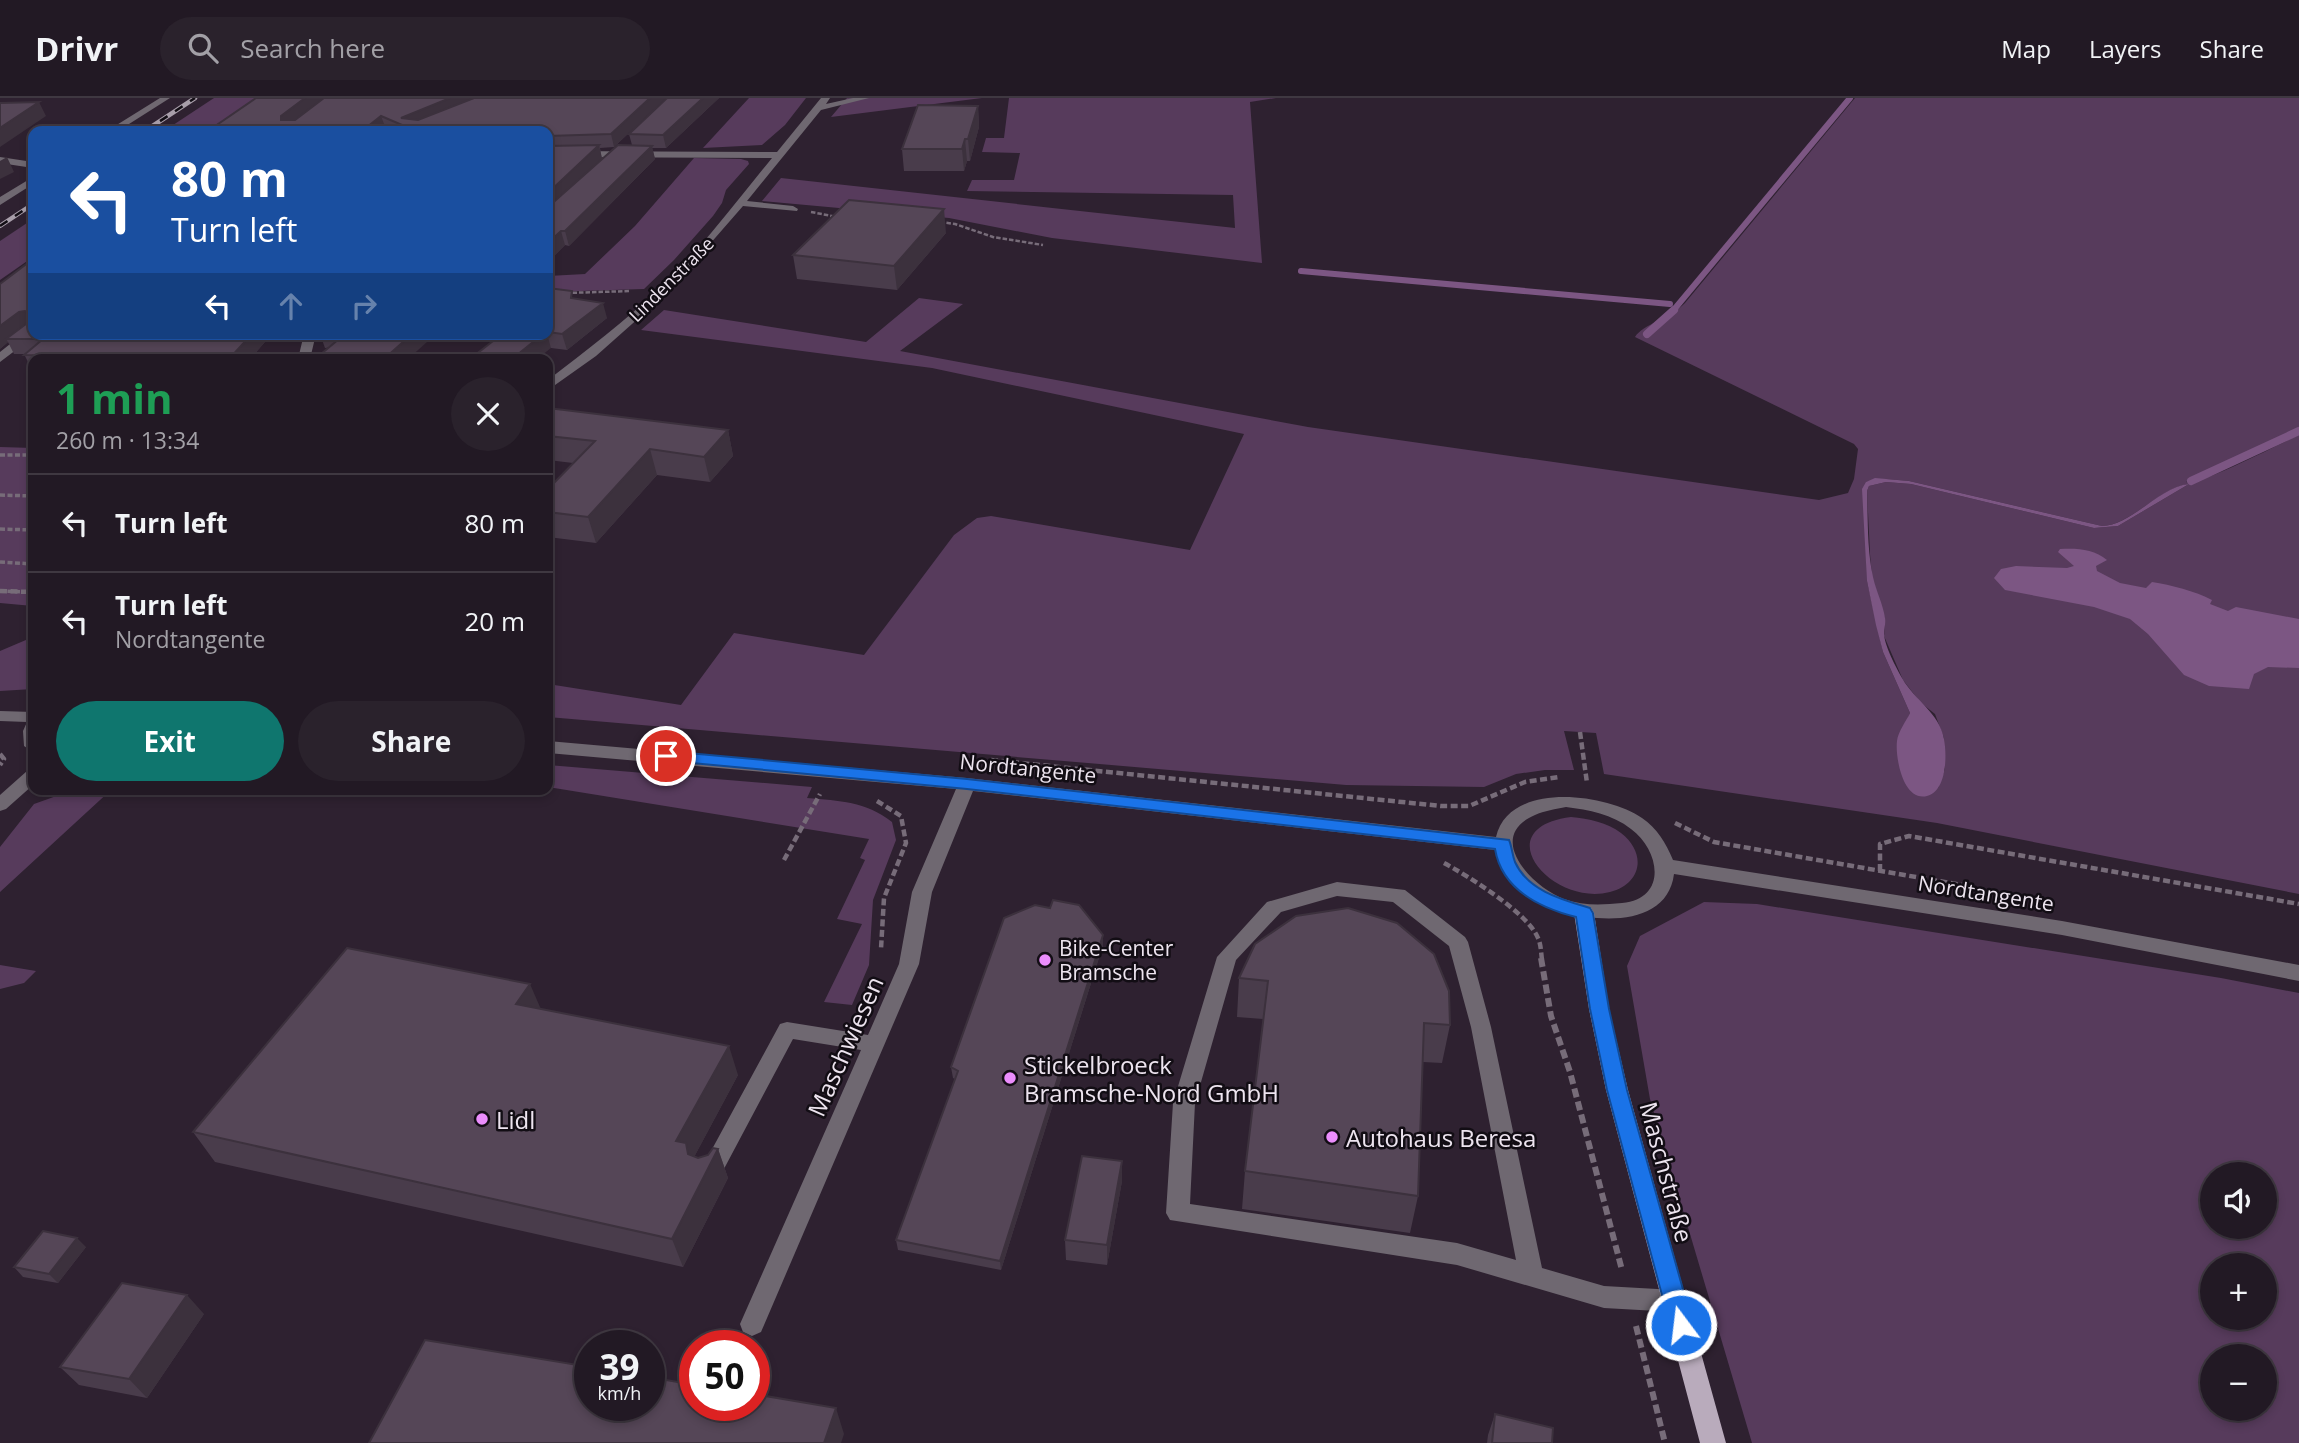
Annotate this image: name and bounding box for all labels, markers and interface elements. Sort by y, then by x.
search box [160,17,650,80]
text: Drivr [35,26,118,71]
icon: search [184,29,222,67]
text: Search here [240,30,385,66]
text: Map [2001,32,2051,65]
text: Layers [2089,32,2162,65]
text: Share [2200,32,2264,65]
text: 80 m [171,145,288,211]
icon: left [56,154,147,245]
text: Turn left [171,208,297,251]
street label: Lindenstraße [623,231,719,327]
icon: left [199,287,237,325]
icon: ahead [272,287,310,325]
icon: right [345,287,383,325]
text: 1 min [56,369,173,426]
button: close [451,377,525,451]
text: 260 m · 13:34 [56,424,199,456]
icon: left [56,504,94,542]
text: Turn left [115,505,227,541]
text: 80 m [464,505,525,541]
text: Turn left [115,587,227,623]
icon: left [56,602,94,640]
text: 20 m [464,603,525,639]
text: Nordtangente [115,623,265,655]
button: Exit [56,701,284,781]
button: Share [298,701,525,781]
pin [636,726,696,786]
icon: arrive [647,737,685,775]
street label: Nordtangente [958,747,1098,789]
street label: Nordtangente [1916,868,2056,918]
place label: Bike-Center Bramsche [1059,934,1174,986]
marker: Bike-Center Bramsche [1037,952,1053,968]
street label: Maschwiesen [799,971,891,1121]
place label: Stickelbroeck Bramsche-Nord GmbH [1024,1048,1279,1109]
marker: Stickelbroeck Bramsche-Nord GmbH [1002,1070,1018,1086]
street label: Maschstraße [1632,1098,1702,1246]
place label: Lidl [496,1103,535,1136]
marker: Lidl [474,1111,490,1127]
place label: Autohaus Beresa [1346,1121,1536,1154]
marker: Autohaus Beresa [1324,1129,1340,1145]
map controls [2200,1162,2277,1421]
button: sound [2200,1162,2277,1239]
button: + [2200,1253,2277,1330]
position arrow [1644,1288,1718,1362]
speed limit sign: 50 [679,1330,770,1421]
text: 39 [599,1343,640,1390]
button: − [2200,1344,2277,1421]
text: km/h [598,1381,641,1405]

